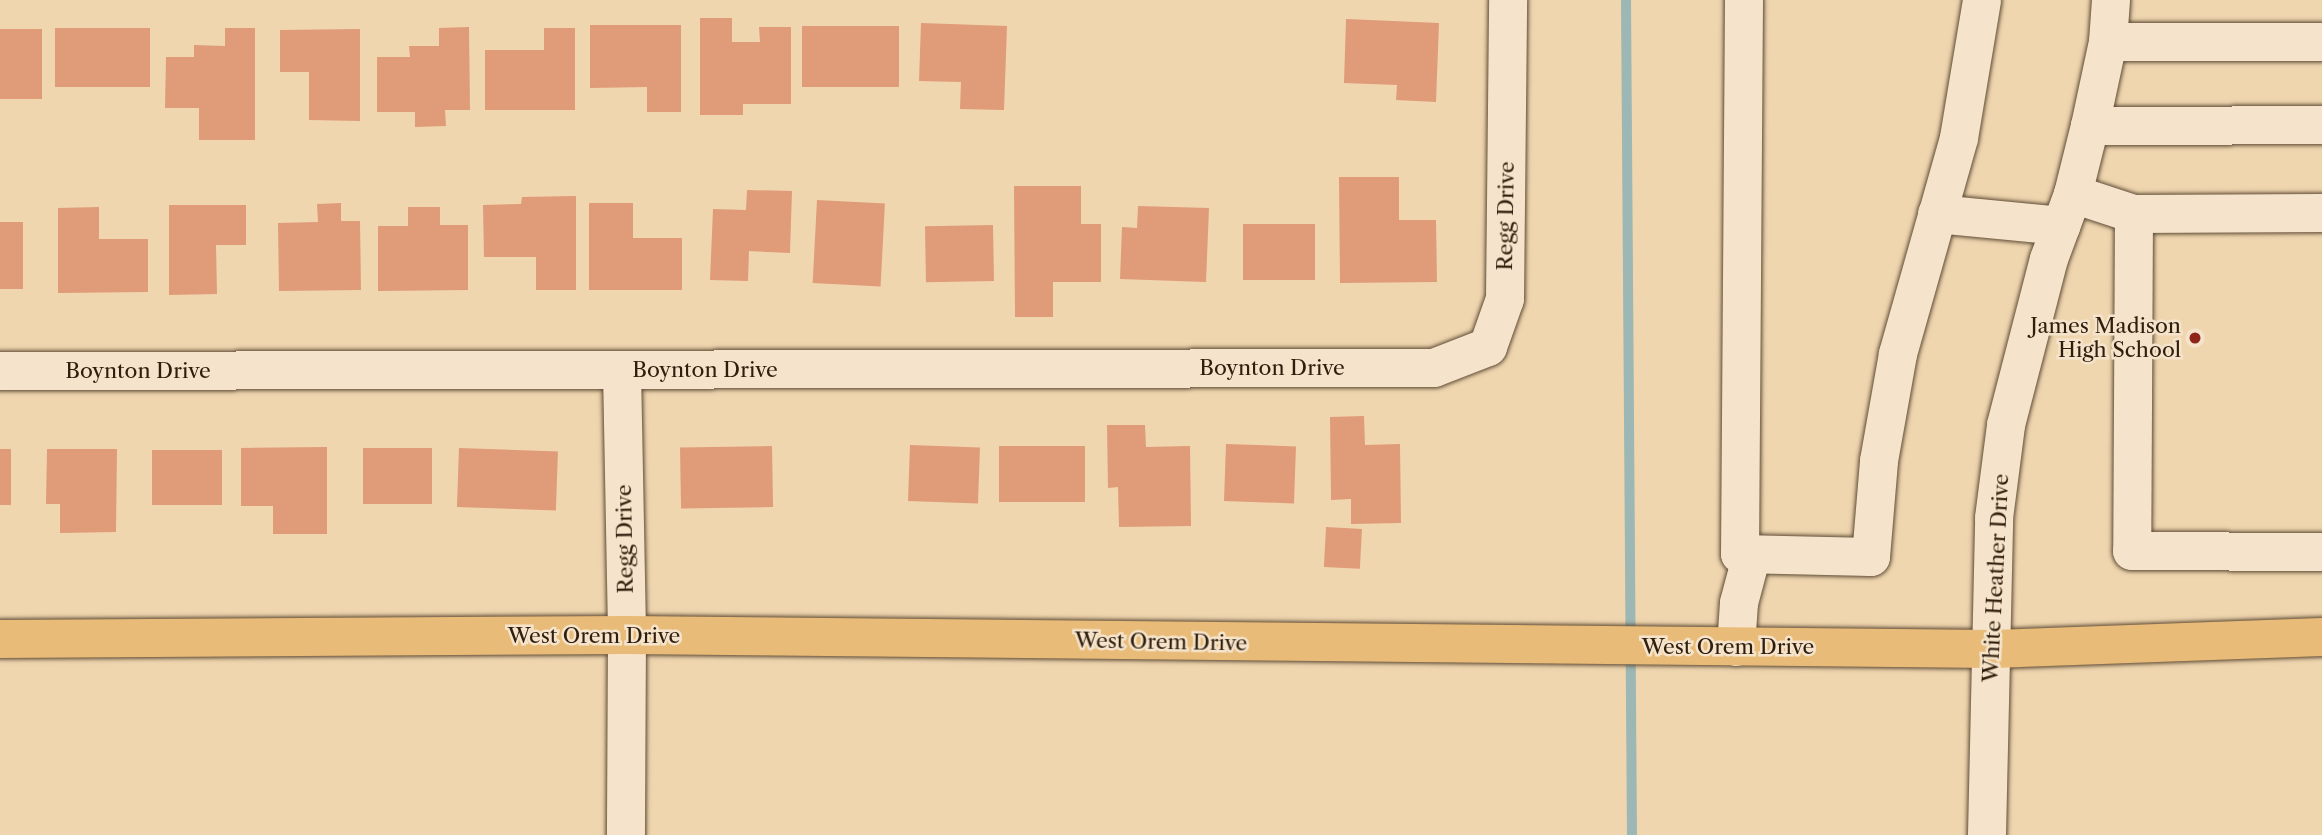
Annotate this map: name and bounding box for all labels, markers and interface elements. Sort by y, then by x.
street label: Regg Drive [1492,161,1520,271]
place label: James Madison High School [2030,313,2181,363]
marker: James Madison High School [2187,330,2203,346]
street label: Boynton Drive [1199,355,1345,381]
street label: Boynton Drive [632,357,778,383]
street label: Boynton Drive [65,358,211,384]
street label: White Heather Drive [1978,473,2014,683]
street label: Regg Drive [611,484,639,594]
street label: West Orem Drive [508,623,680,649]
street label: West Orem Drive [1075,628,1247,656]
street label: West Orem Drive [1642,634,1814,660]

